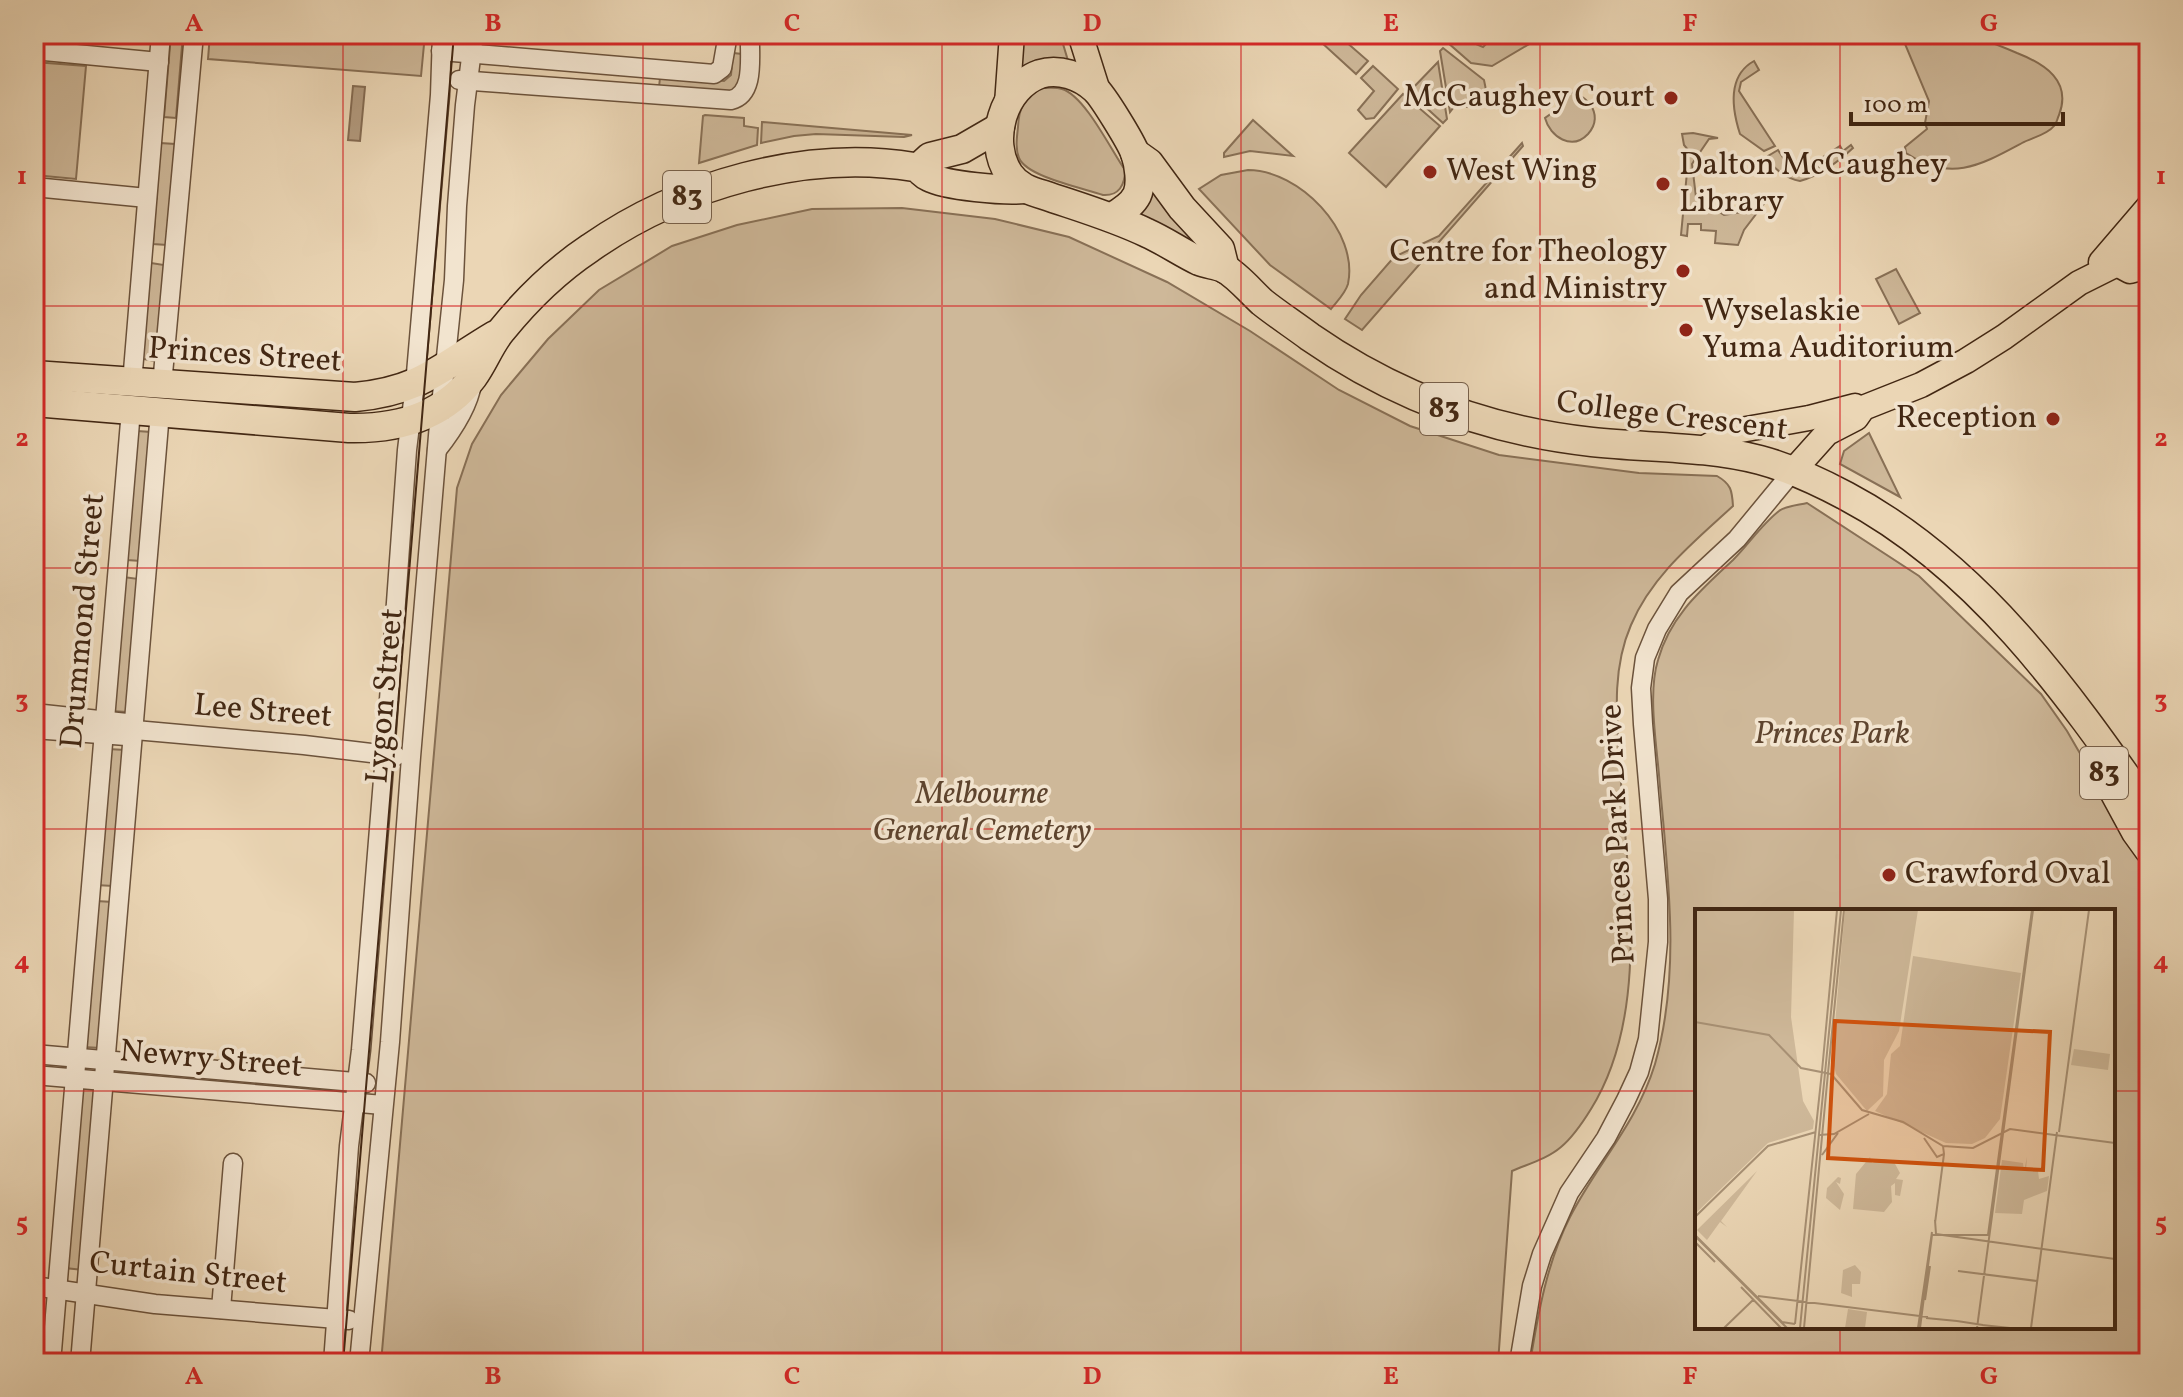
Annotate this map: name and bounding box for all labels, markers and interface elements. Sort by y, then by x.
text: A [185,6,204,42]
text: B [484,6,502,42]
text: C [784,6,800,42]
text: D [1082,6,1102,42]
text: E [1383,6,1399,42]
text: F [1682,6,1698,42]
text: G [1980,6,1998,42]
place label: McCaughey Court [1403,76,1655,120]
scale bar [1851,76,2063,126]
marker: McCaughey Court [1662,89,1680,107]
text: 100 m [1863,89,1928,123]
place label: Dalton McCaughey Library [1679,144,1947,225]
place label: West Wing [1446,150,1597,194]
text: 1 [17,159,27,195]
text: 1 [2156,159,2166,195]
marker: West Wing [1421,163,1439,181]
road number: 83 [663,171,711,223]
marker: Dalton McCaughey Library [1654,175,1672,193]
place label: Centre for Theology and Ministry [1390,231,1667,312]
marker: Centre for Theology and Ministry [1674,262,1692,280]
place label: Wyselaskie Yuma Auditorium [1702,290,1954,371]
marker: Wyselaskie Yuma Auditorium [1677,321,1695,339]
street label: Princes Street [147,327,343,385]
street label: College Crescent [1554,381,1790,453]
road number: 83 [1420,383,1468,435]
place label: Reception [1896,397,2037,441]
marker: Reception [2044,410,2062,428]
text: 2 [15,421,29,457]
text: 2 [2154,421,2168,457]
street label: Drummond Street [51,492,117,750]
street label: Lygon Street [356,607,416,785]
text: 3 [15,683,29,719]
text: 3 [2154,683,2168,719]
street label: Lee Street [192,684,334,740]
street label: Princes Park Drive [1590,703,1648,965]
park label: Princes Park [1754,713,1910,757]
road number: 83 [2080,747,2128,799]
park label: Melbourne General Cemetery [873,773,1091,854]
place label: Crawford Oval [1905,853,2111,897]
marker: Crawford Oval [1880,866,1898,884]
inset map [1695,909,2115,1329]
text: 4 [14,944,30,980]
text: 4 [2153,944,2169,980]
street label: Newry Street [118,1030,304,1090]
text: 5 [16,1206,28,1242]
text: 5 [2155,1206,2167,1242]
street label: Curtain Street [87,1242,289,1306]
text: A [185,1359,204,1395]
text: B [484,1359,502,1395]
text: C [784,1359,800,1395]
text: D [1082,1359,1102,1395]
text: E [1383,1359,1399,1395]
text: F [1682,1359,1698,1395]
text: G [1980,1359,1998,1395]

